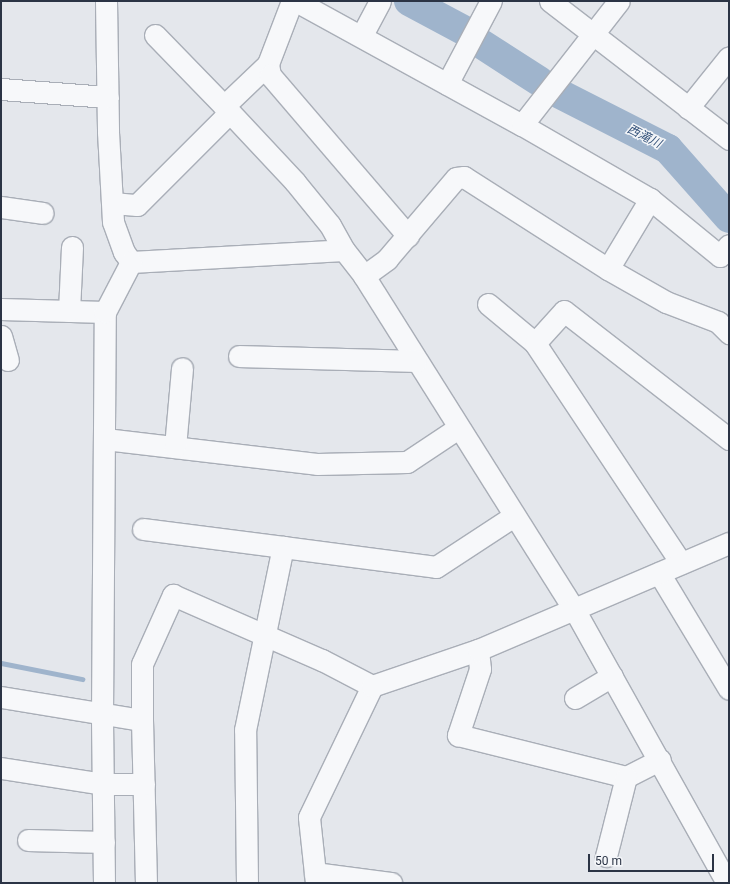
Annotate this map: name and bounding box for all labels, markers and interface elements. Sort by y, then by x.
water label: 西滝川 [625,122,663,152]
scale bar [590,846,716,872]
text: 50 m [595,854,622,868]

